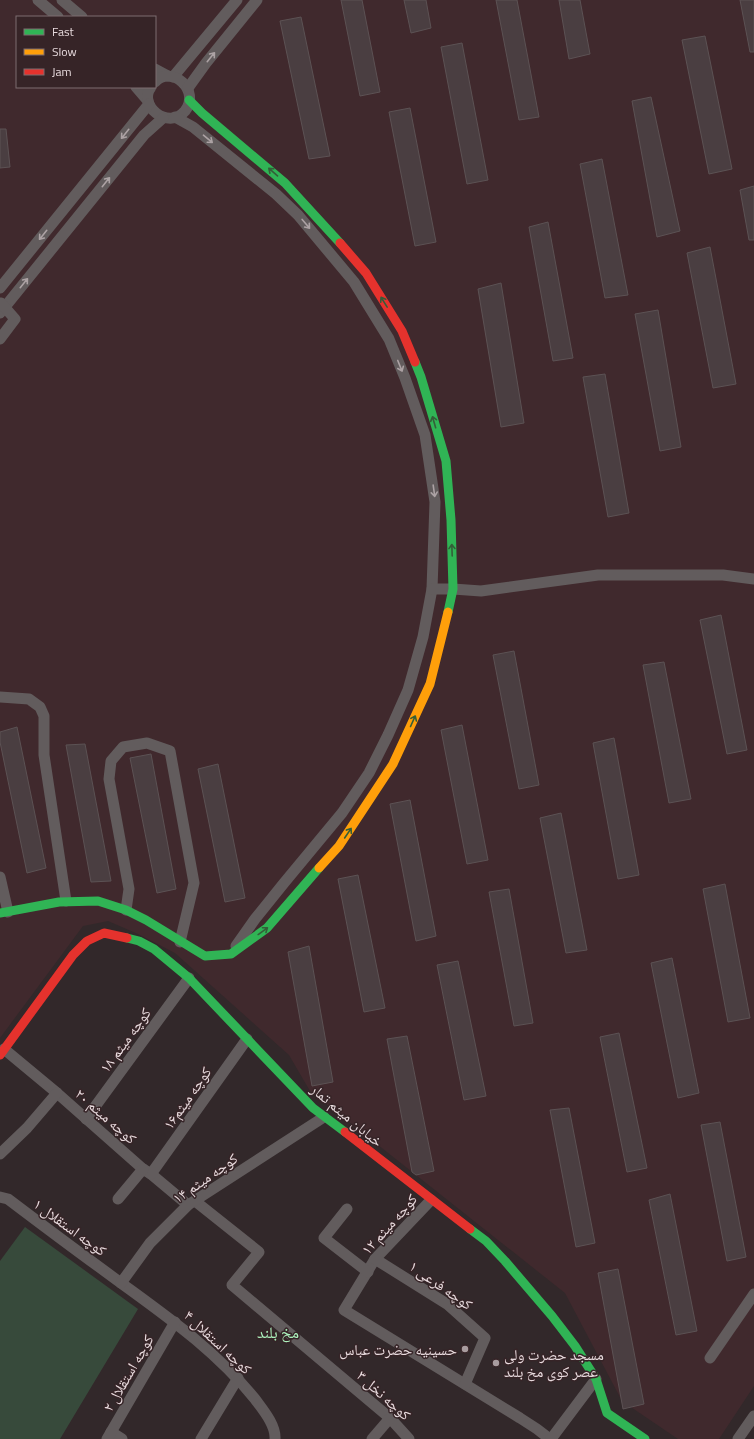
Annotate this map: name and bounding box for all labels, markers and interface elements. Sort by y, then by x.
legend [16,16,156,88]
text: Fast [52,22,75,41]
text: Slow [52,42,77,61]
one-way arrow [206,51,215,62]
text: Jam [52,62,72,81]
one-way arrow [120,129,129,140]
one-way arrow [202,134,213,143]
one-way arrow [267,168,278,177]
one-way arrow [102,177,111,187]
one-way arrow [301,218,310,229]
one-way arrow [38,230,47,241]
one-way arrow [20,278,29,289]
one-way arrow [380,297,389,308]
one-way arrow [397,360,404,372]
one-way arrow [430,415,437,428]
one-way arrow [430,484,438,497]
one-way arrow [448,544,456,557]
one-way arrow [410,716,417,728]
one-way arrow [344,828,352,839]
one-way arrow [257,927,268,935]
street label: کوچه میثم ۱۸ [94,1003,156,1077]
street label: کوچه میثم۱۶ [157,1062,217,1134]
street label: خیابان میثم تمار [305,1077,389,1153]
street label: کوچه میثم ۲۰ [70,1083,142,1149]
street label: کوچه میثم ۱۴ [168,1147,242,1209]
street label: کوچه میثم ۱۲ [355,1188,423,1260]
street label: کوچه استقلال ۱ [29,1193,111,1261]
street label: کوچه فرعی ۱ [404,1255,478,1315]
street label: کوچه استقلال ۴ [179,1304,257,1380]
district label: مخ بلند [257,1320,299,1344]
street label: کوچه استقلال ۲ [97,1330,159,1416]
place label: حسینیه حضرت عباس [339,1338,457,1361]
place label: مسجد حضرت ولی عصر کوی مخ بلند [504,1343,604,1383]
marker: حسینیه حضرت عباس [460,1344,470,1354]
marker: مسجد حضرت ولی عصر کوی مخ بلند [491,1358,501,1368]
street label: کوچه نخل ۳ [352,1364,416,1426]

